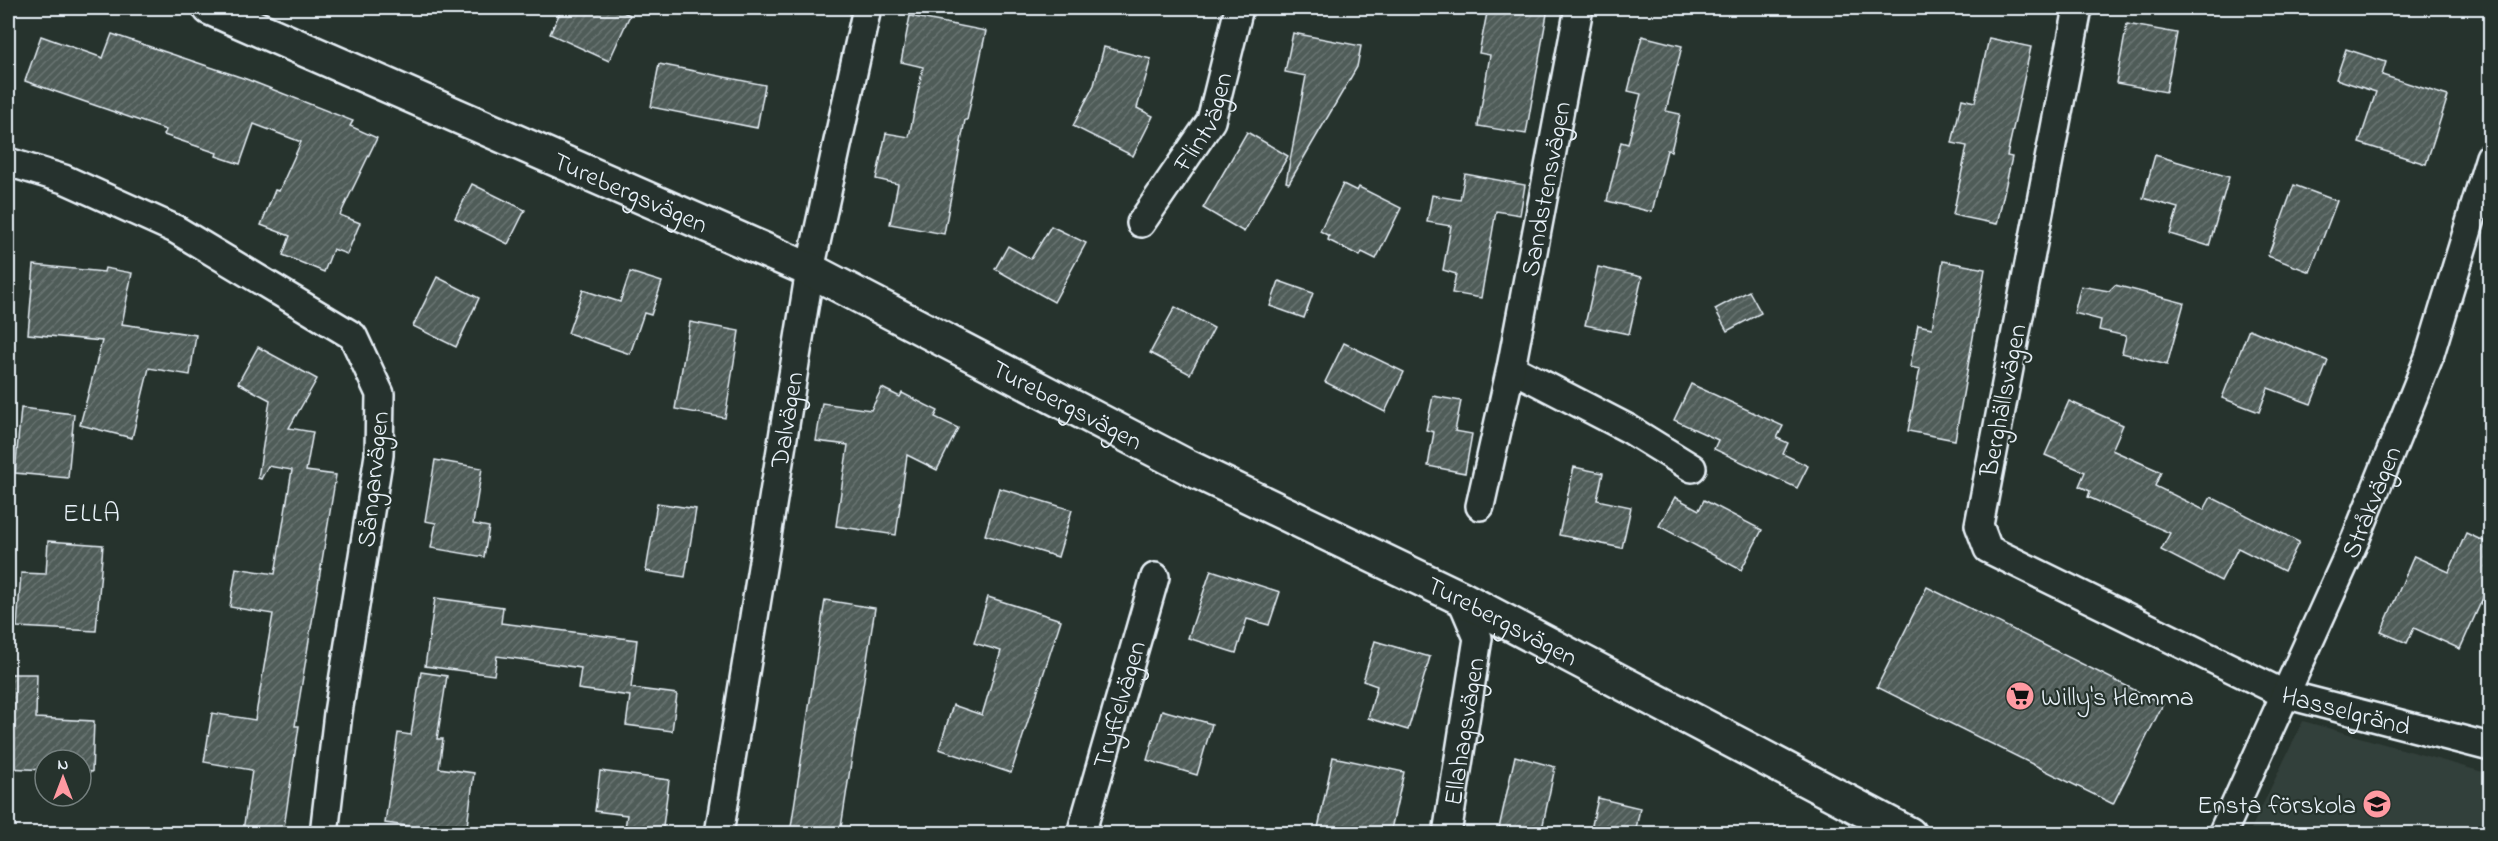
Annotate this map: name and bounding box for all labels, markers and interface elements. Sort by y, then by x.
street label: Flintvägen [1165,69,1244,181]
street label: Sandstensvägen [1513,99,1583,280]
street label: Turebergsvägen [546,144,713,245]
street label: Berghällsvägen [1971,321,2038,481]
street label: Turebergsvägen [984,352,1148,462]
street label: Dalvägen [762,369,815,472]
street label: Sångarvägen [349,409,401,549]
street label: Stråkvägen [2333,441,2413,565]
district label: ELLA [63,495,121,534]
street label: Turebergsvägen [1419,568,1584,678]
street label: Tryffelvägen [1085,637,1158,774]
street label: Ellahagsvägen [1436,655,1497,808]
street label: Hasselgränd [2277,678,2415,748]
supermarket icon: Willy's Hemma [2004,680,2036,712]
place label: Willy's Hemma [2041,680,2194,718]
north arrow [33,748,93,808]
text: N [58,753,69,777]
place label: Ensta förskola [2197,788,2356,826]
school or university icon: Ensta förskola [2361,788,2393,820]

